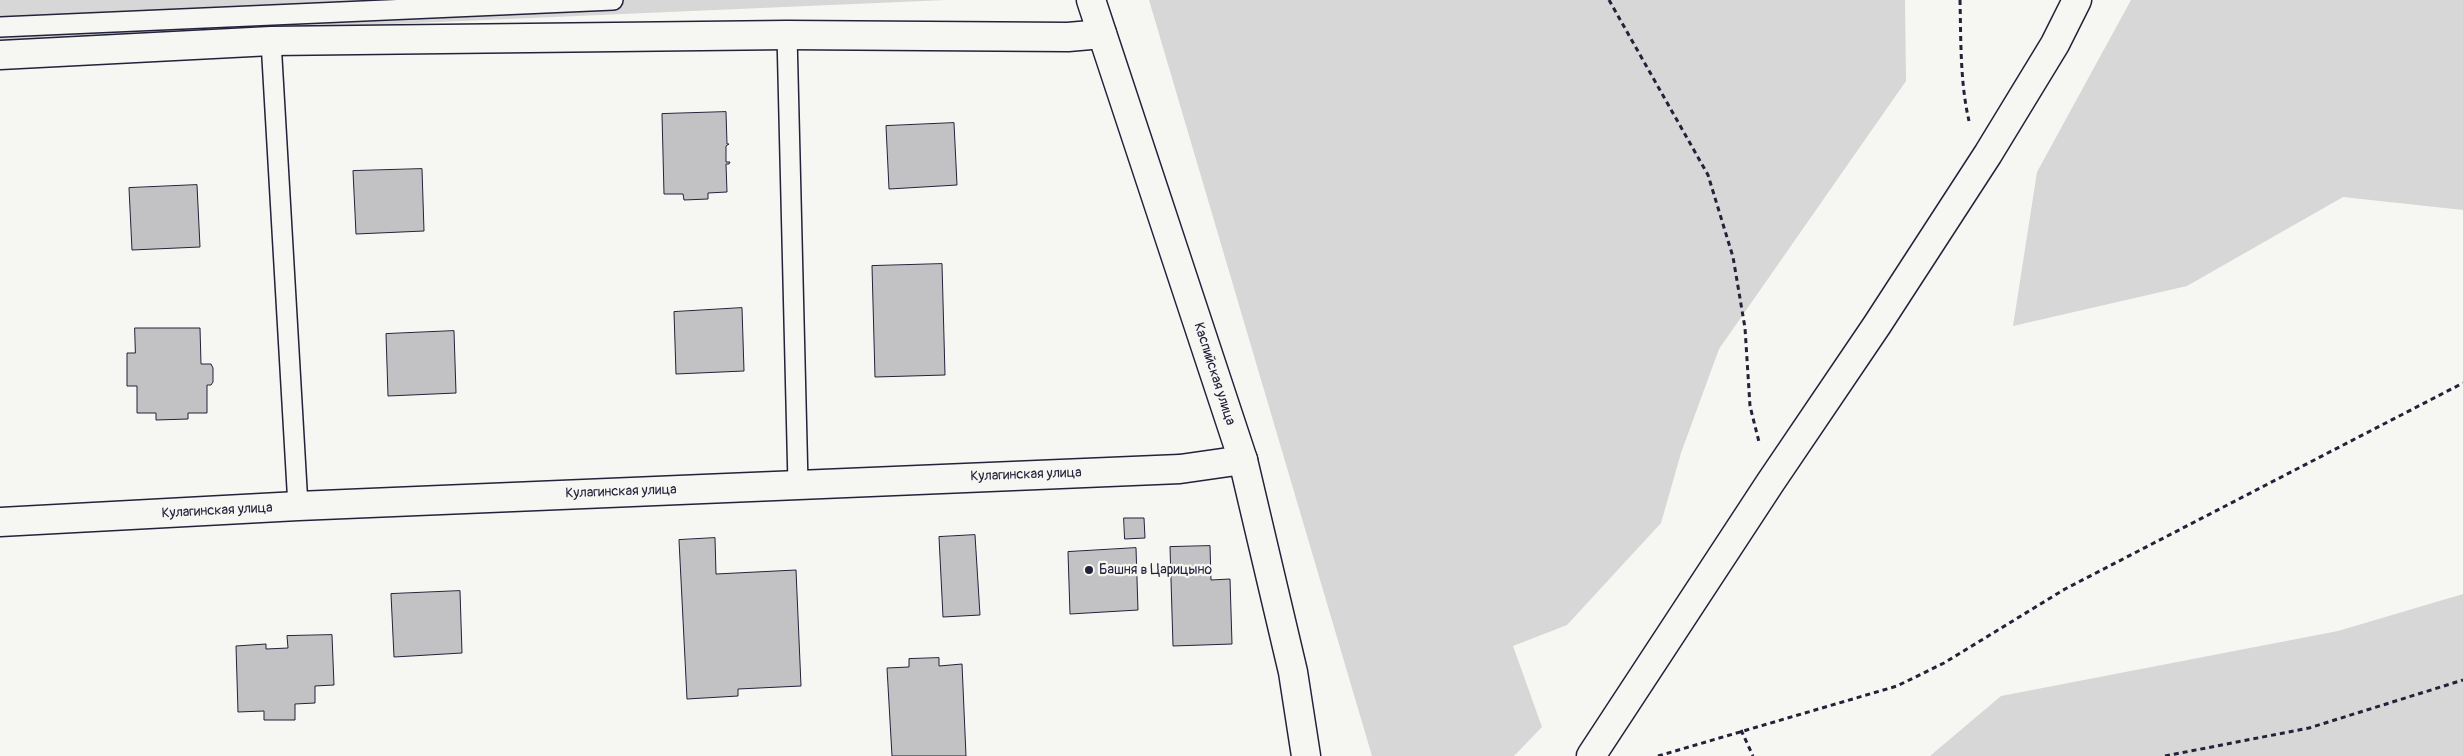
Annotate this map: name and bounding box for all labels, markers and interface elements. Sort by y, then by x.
street label: Каспийская улица [1189,320,1239,428]
street label: Кулагинская улица [970,465,1082,485]
street label: Кулагинская улица [565,482,677,502]
street label: Кулагинская улица [161,500,273,522]
place label: Башня в Царицыно [1099,562,1212,578]
marker: Башня в Царицыно [1083,564,1095,576]

